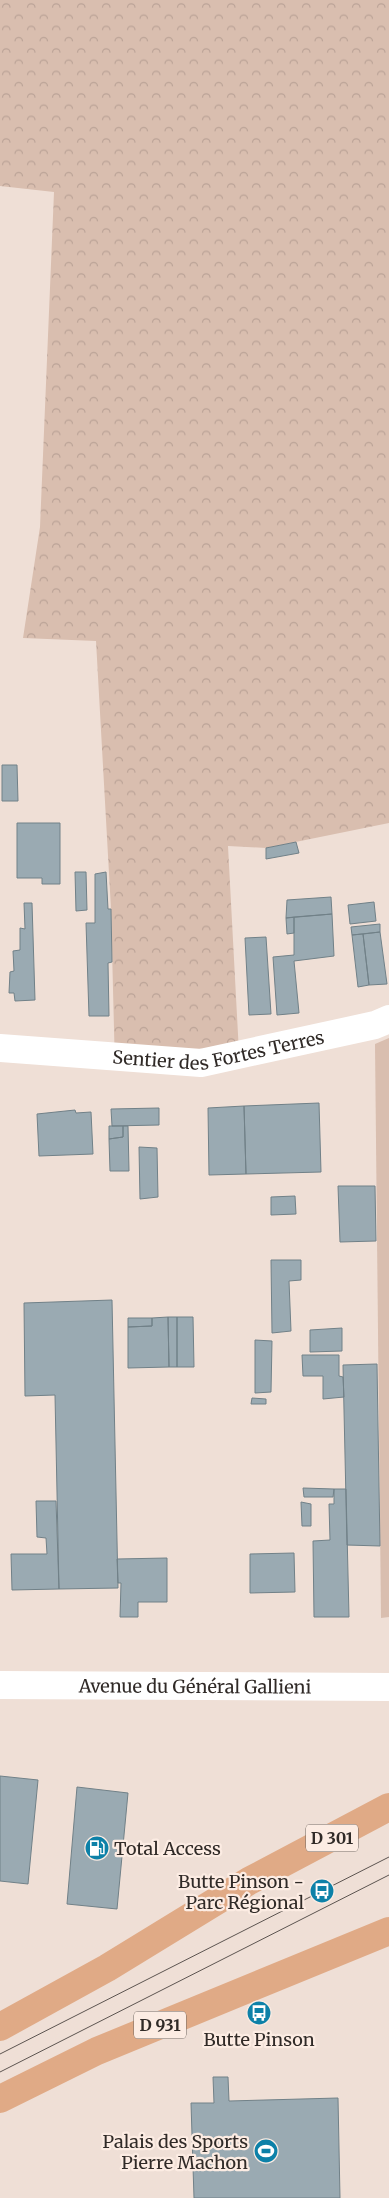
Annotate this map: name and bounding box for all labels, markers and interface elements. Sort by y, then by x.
street label: Sentier des Fortes Terres [112,1025,326,1075]
street label: Avenue du Général Gallieni [78,1674,312,1698]
road number: D 301 [306,1825,358,1852]
fuel station icon: Total Access [84,1835,110,1861]
place label: Total Access [114,1837,221,1860]
place label: Butte Pinson - Parc Régional [178,1870,304,1914]
bus stop icon: Butte Pinson - Parc Régional [309,1878,335,1904]
bus stop icon: Butte Pinson [246,2000,272,2026]
road number: D 931 [134,2012,186,2038]
place label: Butte Pinson [203,2028,315,2051]
place label: Palais des Sports Pierre Machon [103,2130,248,2174]
sports icon: Palais des Sports Pierre Machon [253,2138,279,2164]

